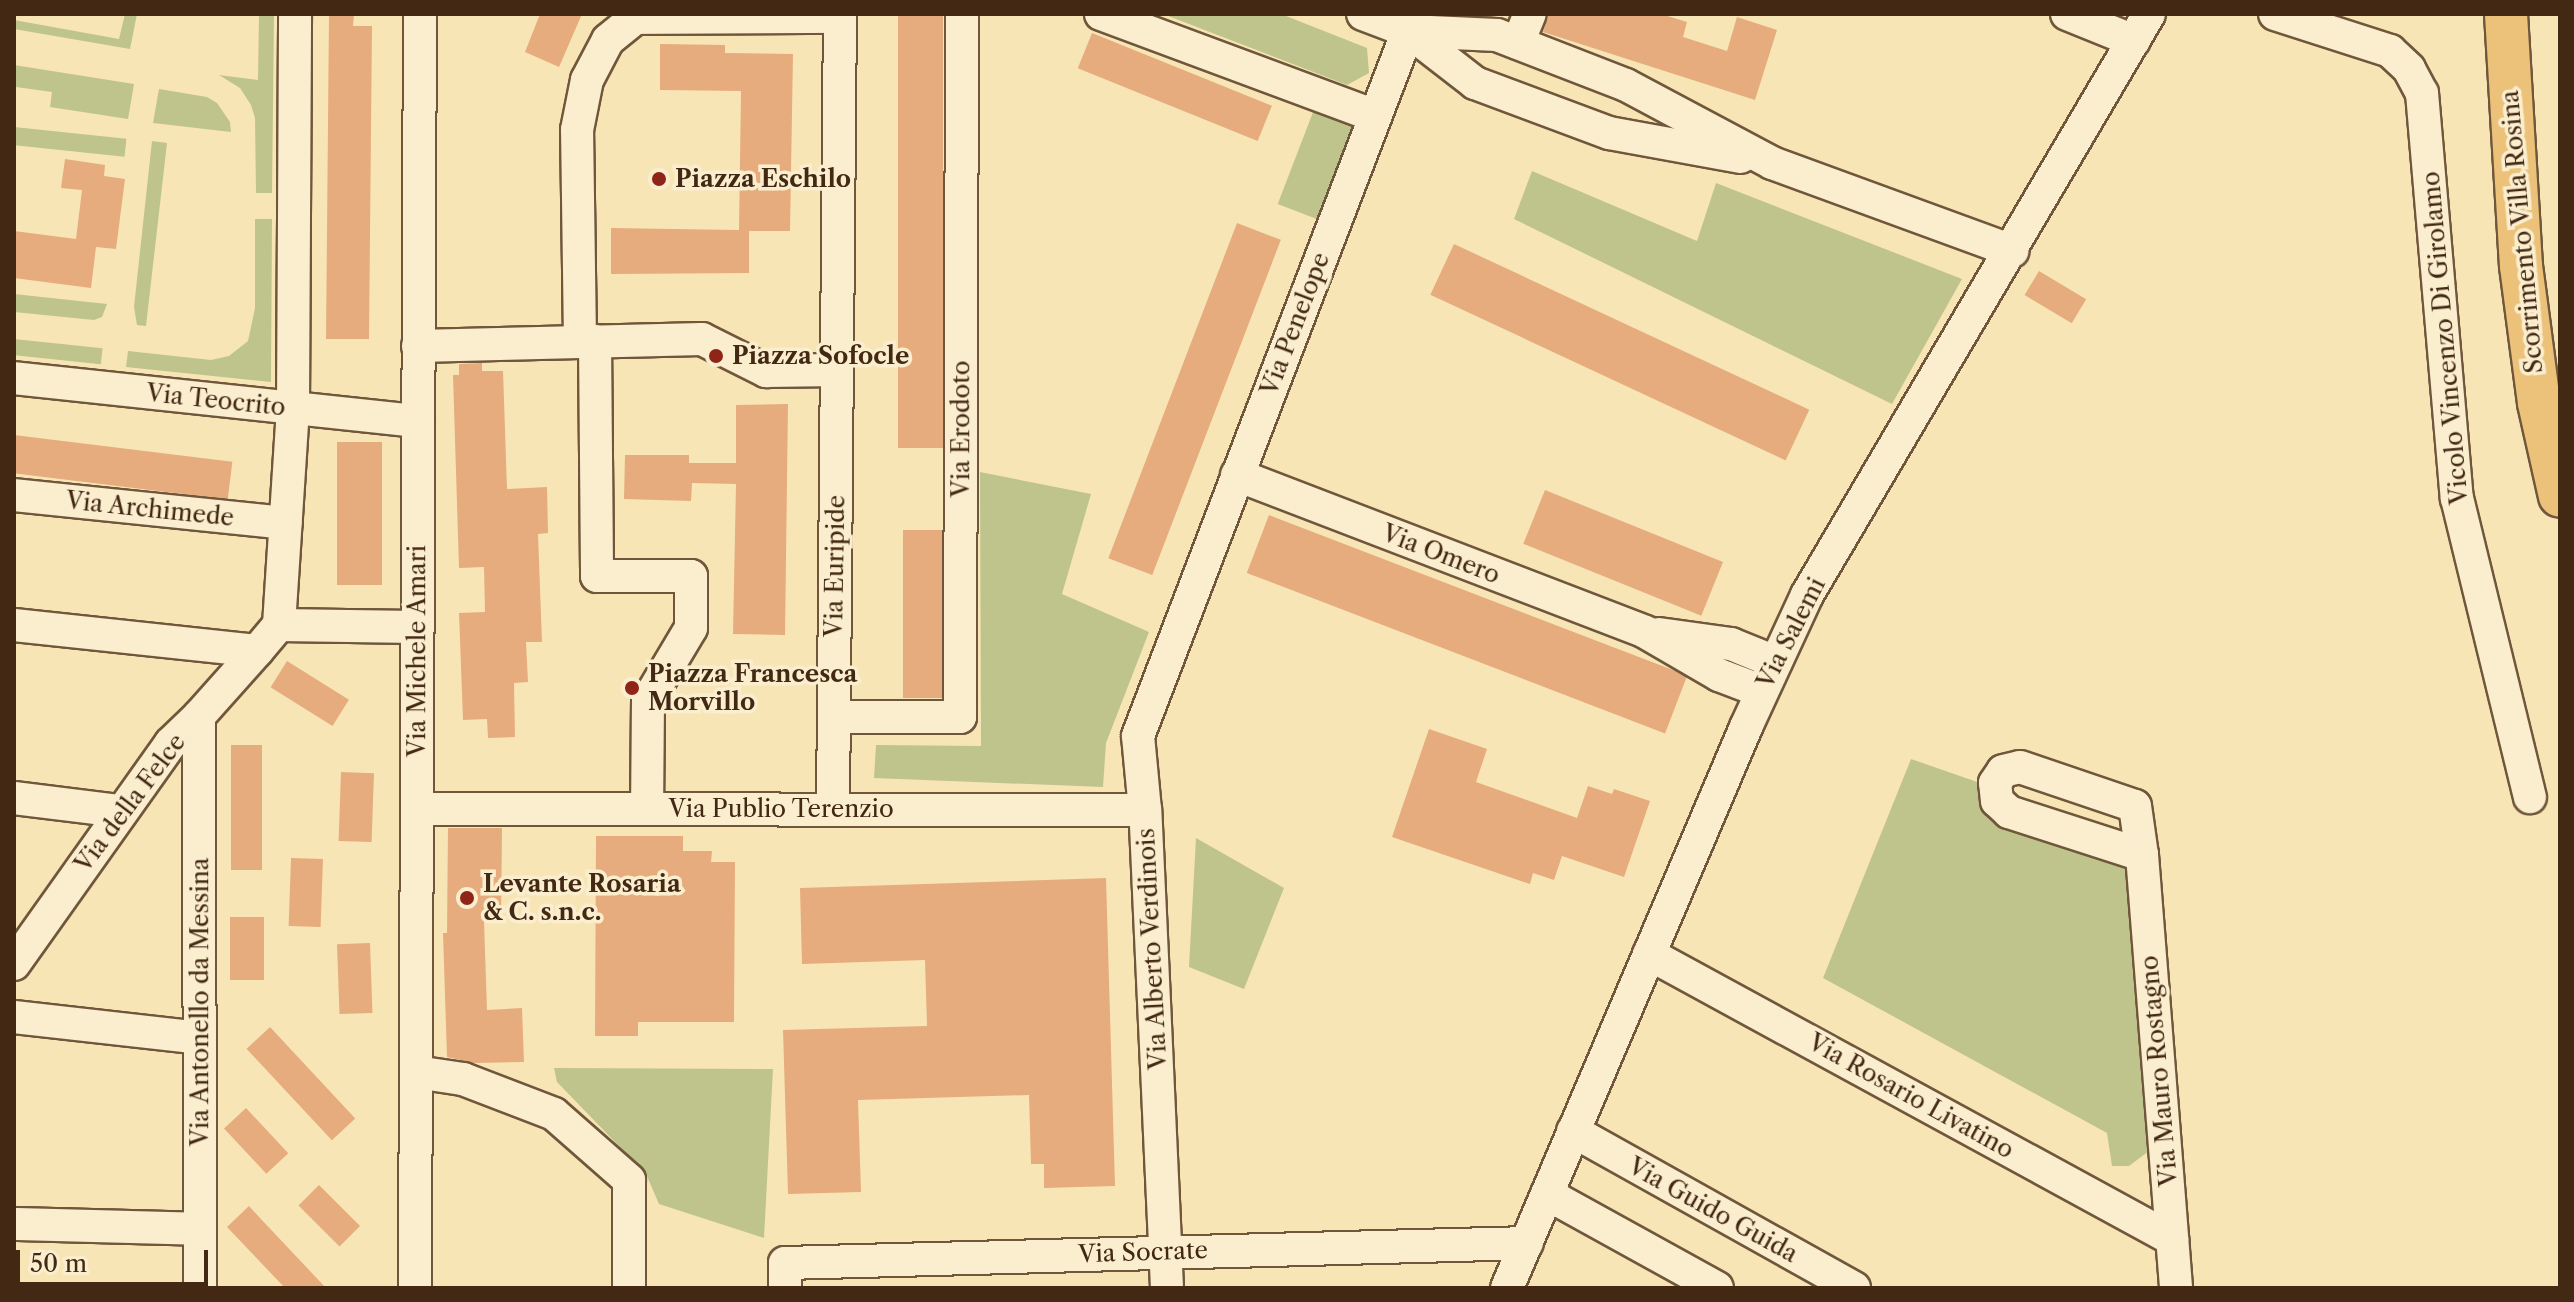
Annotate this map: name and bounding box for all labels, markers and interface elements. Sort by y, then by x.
street label: Scorrimento Villa Rosina [2495,89,2549,375]
place label: Piazza Eschilo [675,165,851,193]
marker: Piazza Eschilo [650,170,668,188]
street label: Vicolo Vincenzo Di Girolamo [2416,170,2474,506]
street label: Via Penelope [1255,248,1335,400]
place label: Piazza Sofocle [732,342,910,370]
marker: Piazza Sofocle [707,347,725,365]
street label: Via Erodoto [947,360,975,498]
street label: Via Teocrito [145,378,287,422]
street label: Via Archimede [64,486,236,532]
street label: Via Euripide [819,494,851,638]
street label: Via Omero [1378,518,1504,590]
street label: Via Michele Amari [403,544,431,758]
street label: Via Salemi [1751,573,1831,693]
place label: Piazza Francesca Morvillo [648,660,858,716]
marker: Piazza Francesca Morvillo [623,679,641,697]
street label: Via della Felce [68,728,192,878]
street label: Via Publio Terenzio [668,795,894,823]
street label: Via Alberto Verdinois [1131,826,1173,1072]
street label: Via Antonello da Messina [186,857,214,1147]
place label: Levante Rosaria & C. s.n.c. [483,870,681,926]
marker: Levante Rosaria & C. s.n.c. [458,889,476,907]
street label: Via Mauro Rostagno [2135,954,2183,1188]
street label: Via Rosario Livatino [1803,1027,2019,1165]
street label: Via Guido Guida [1623,1151,1803,1269]
scale bar [20,1234,212,1284]
street label: Via Socrate [1078,1235,1208,1269]
text: 50 m [30,1249,87,1278]

